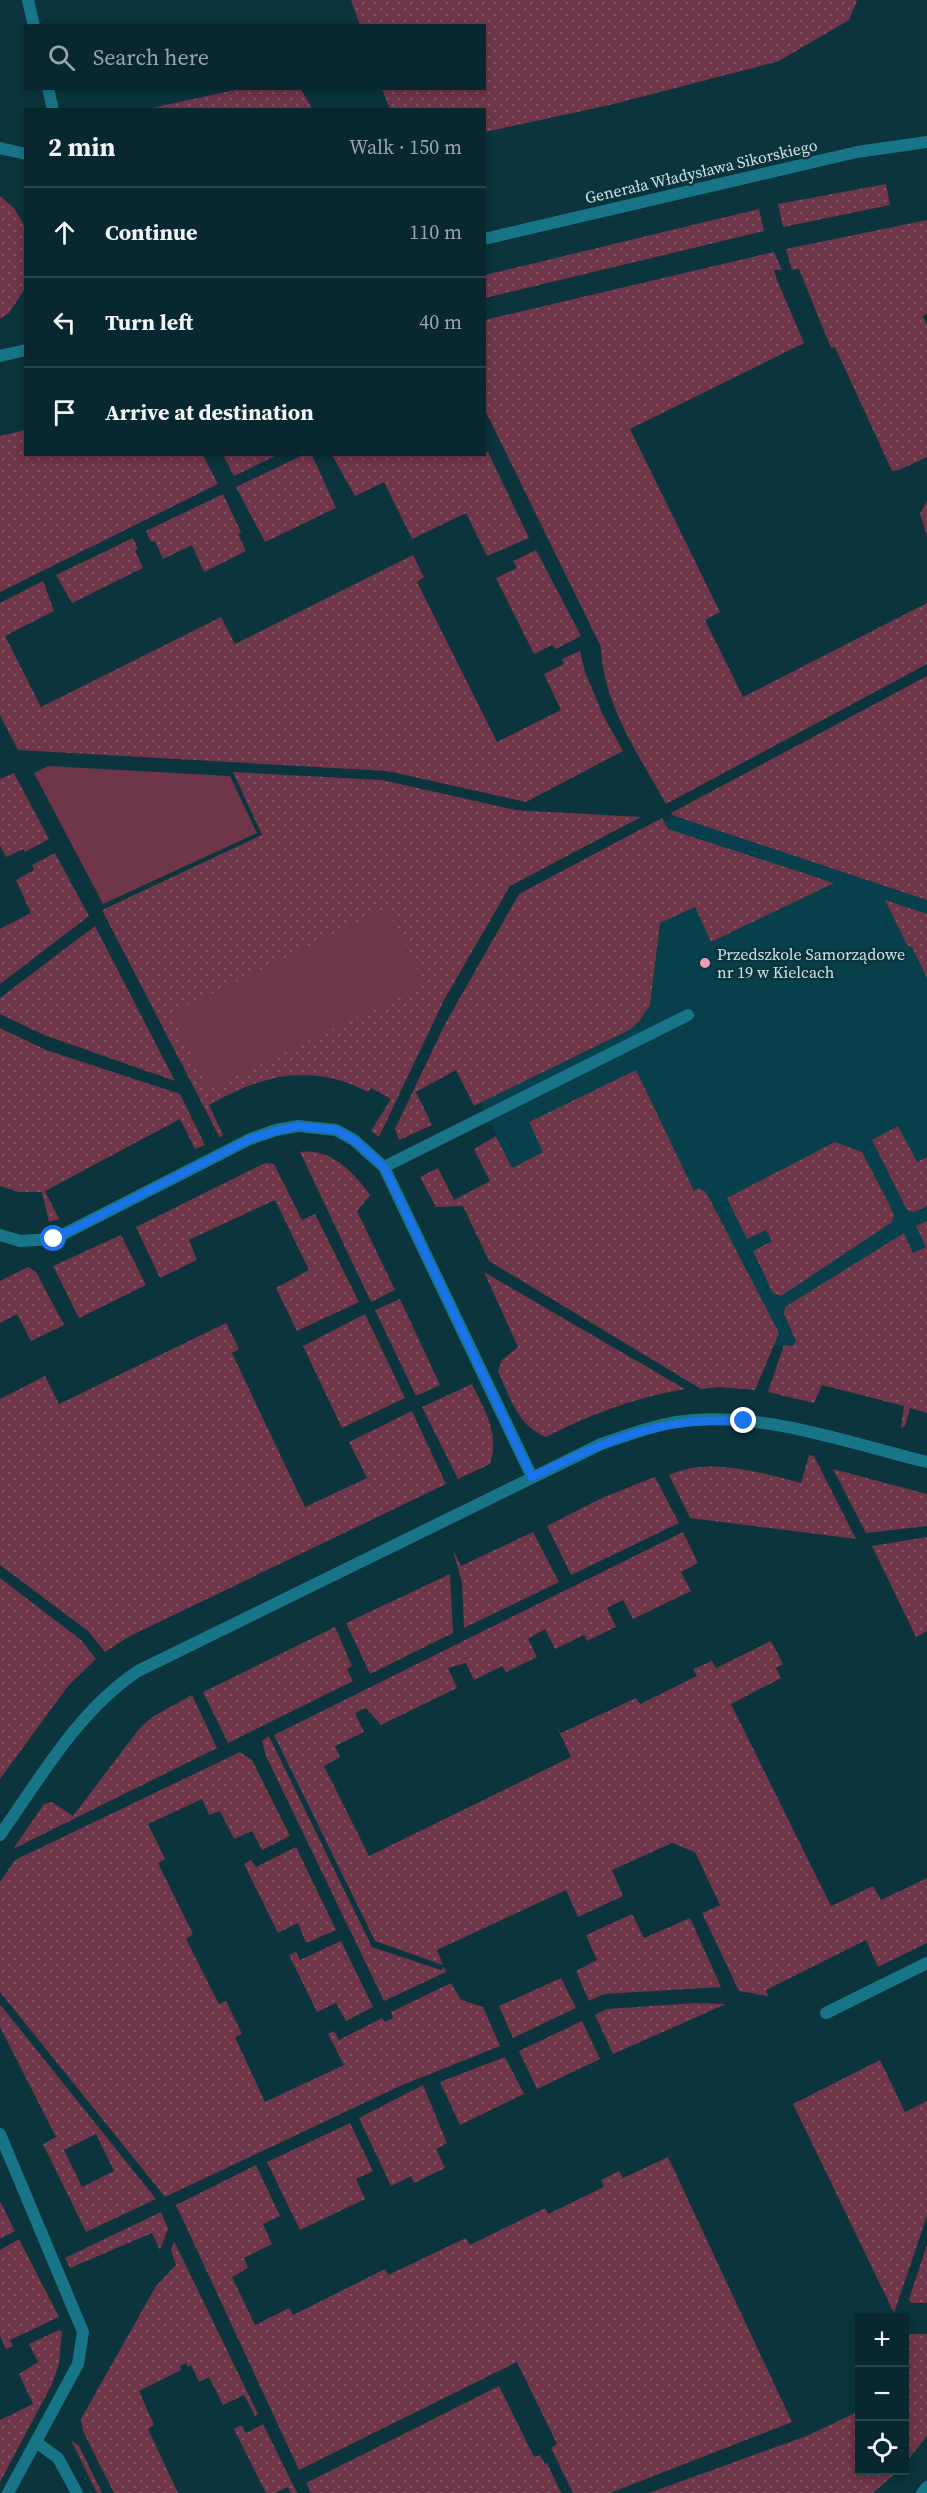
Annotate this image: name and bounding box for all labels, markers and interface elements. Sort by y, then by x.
search box [24,24,486,90]
icon: search [45,41,78,74]
text: Search here [93,42,209,72]
text: 2 min [48,129,115,165]
text: Walk · 150 m [349,133,462,161]
street label: Generała Władysława Sikorskiego [583,133,820,208]
icon: ahead [48,216,81,249]
text: Continue [105,217,198,247]
text: 110 m [409,218,462,246]
icon: left [48,306,81,339]
text: Turn left [105,307,193,337]
text: 40 m [419,308,462,336]
icon: arrive [48,396,81,429]
text: Arrive at destination [105,397,314,427]
place label: Przedszkole Samorządowe nr 19 w Kielcach [717,943,905,983]
marker: Przedszkole Samorządowe nr 19 w Kielcach [698,956,712,970]
route start [40,1225,66,1251]
route end [730,1407,756,1433]
map controls [855,2313,909,2475]
button: + [855,2313,909,2367]
button: − [855,2367,909,2421]
button: locate [855,2421,909,2475]

